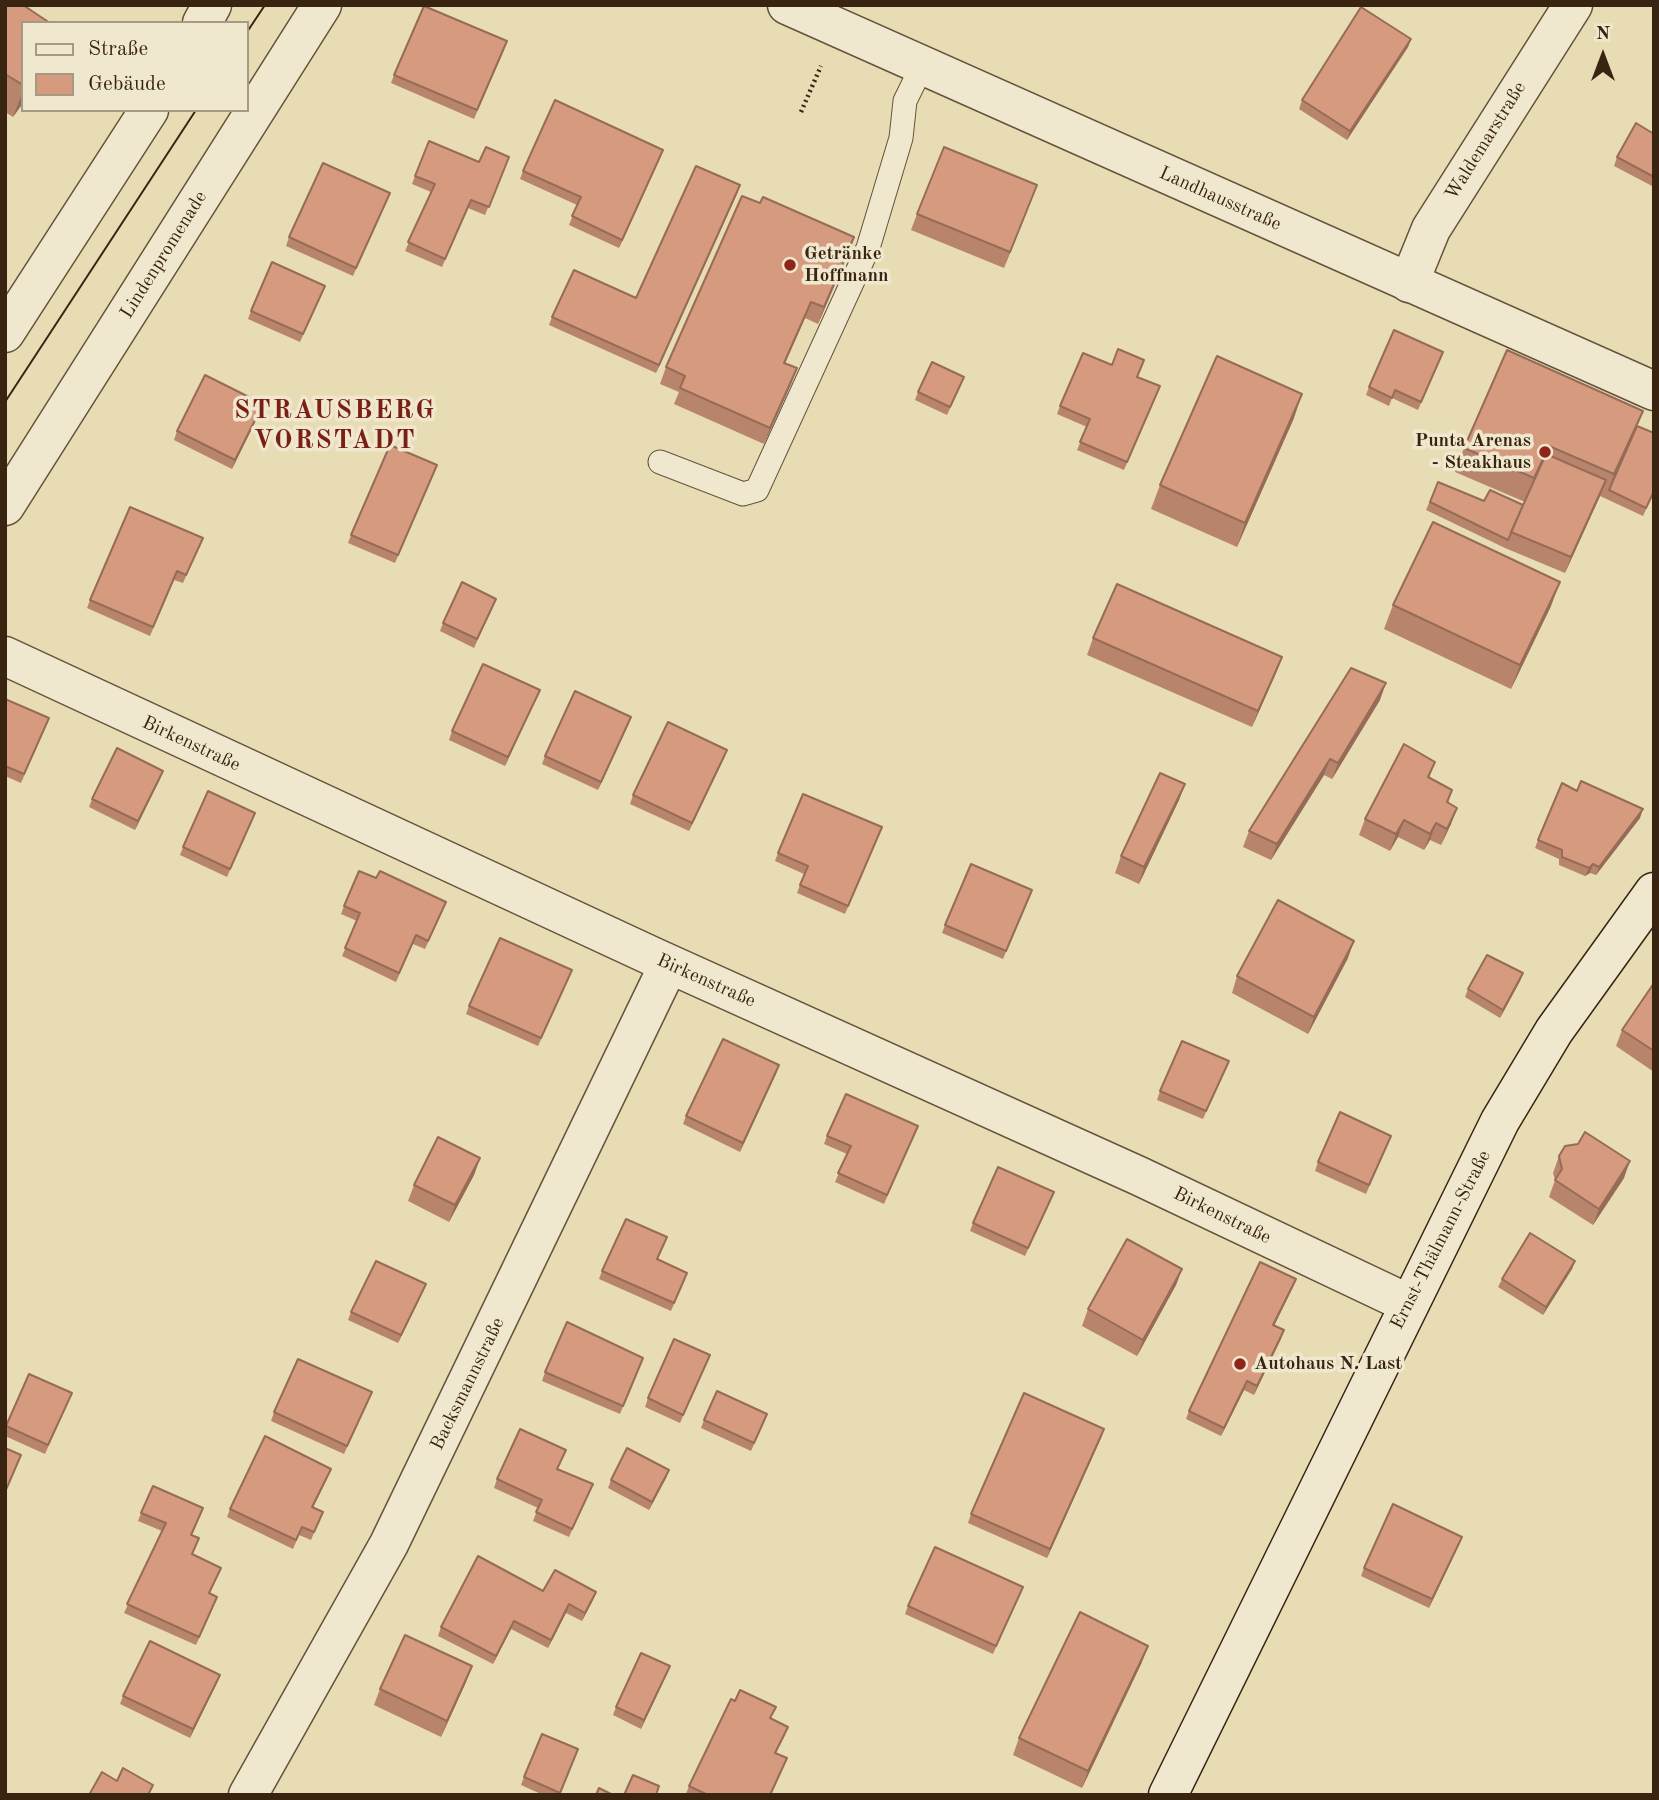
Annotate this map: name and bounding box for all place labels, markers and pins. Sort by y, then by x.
place label: Getränke Hoffmann [804,243,889,287]
marker: Getränke Hoffmann [782,257,798,273]
place label: Punta Arenas - Steakhaus [1415,430,1531,474]
marker: Punta Arenas - Steakhaus [1537,444,1553,460]
place label: Autohaus N. Last [1254,1353,1402,1375]
marker: Autohaus N. Last [1232,1356,1248,1372]

